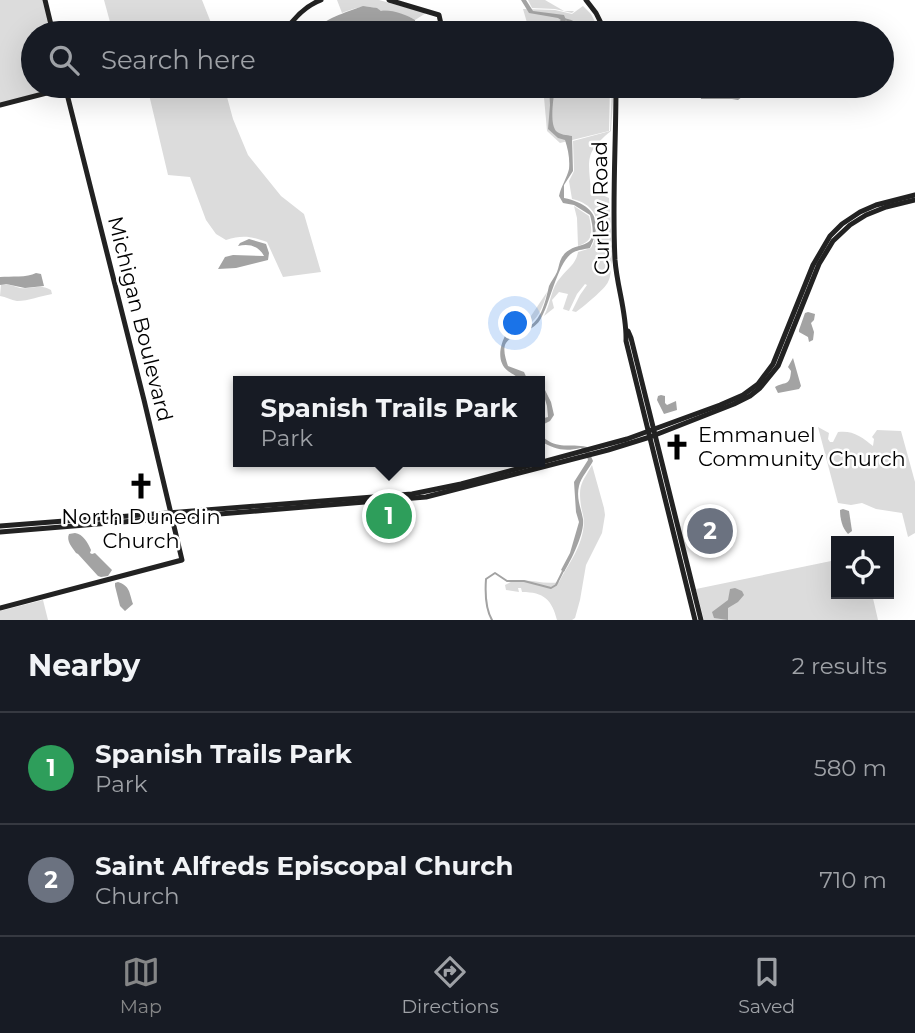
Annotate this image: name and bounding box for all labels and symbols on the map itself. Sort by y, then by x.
street label: Curlew Road [587,141,614,275]
street label: Michigan Boulevard [103,214,178,424]
your location [498,306,532,340]
place label: Emmanuel Community Church [698,422,906,471]
church icon: Emmanuel Community Church [662,432,692,462]
church icon: North Dunedin Church [126,471,156,501]
pin: 1 [366,490,412,542]
place label: North Dunedin Church [61,504,221,553]
pin: 2 [687,505,733,557]

